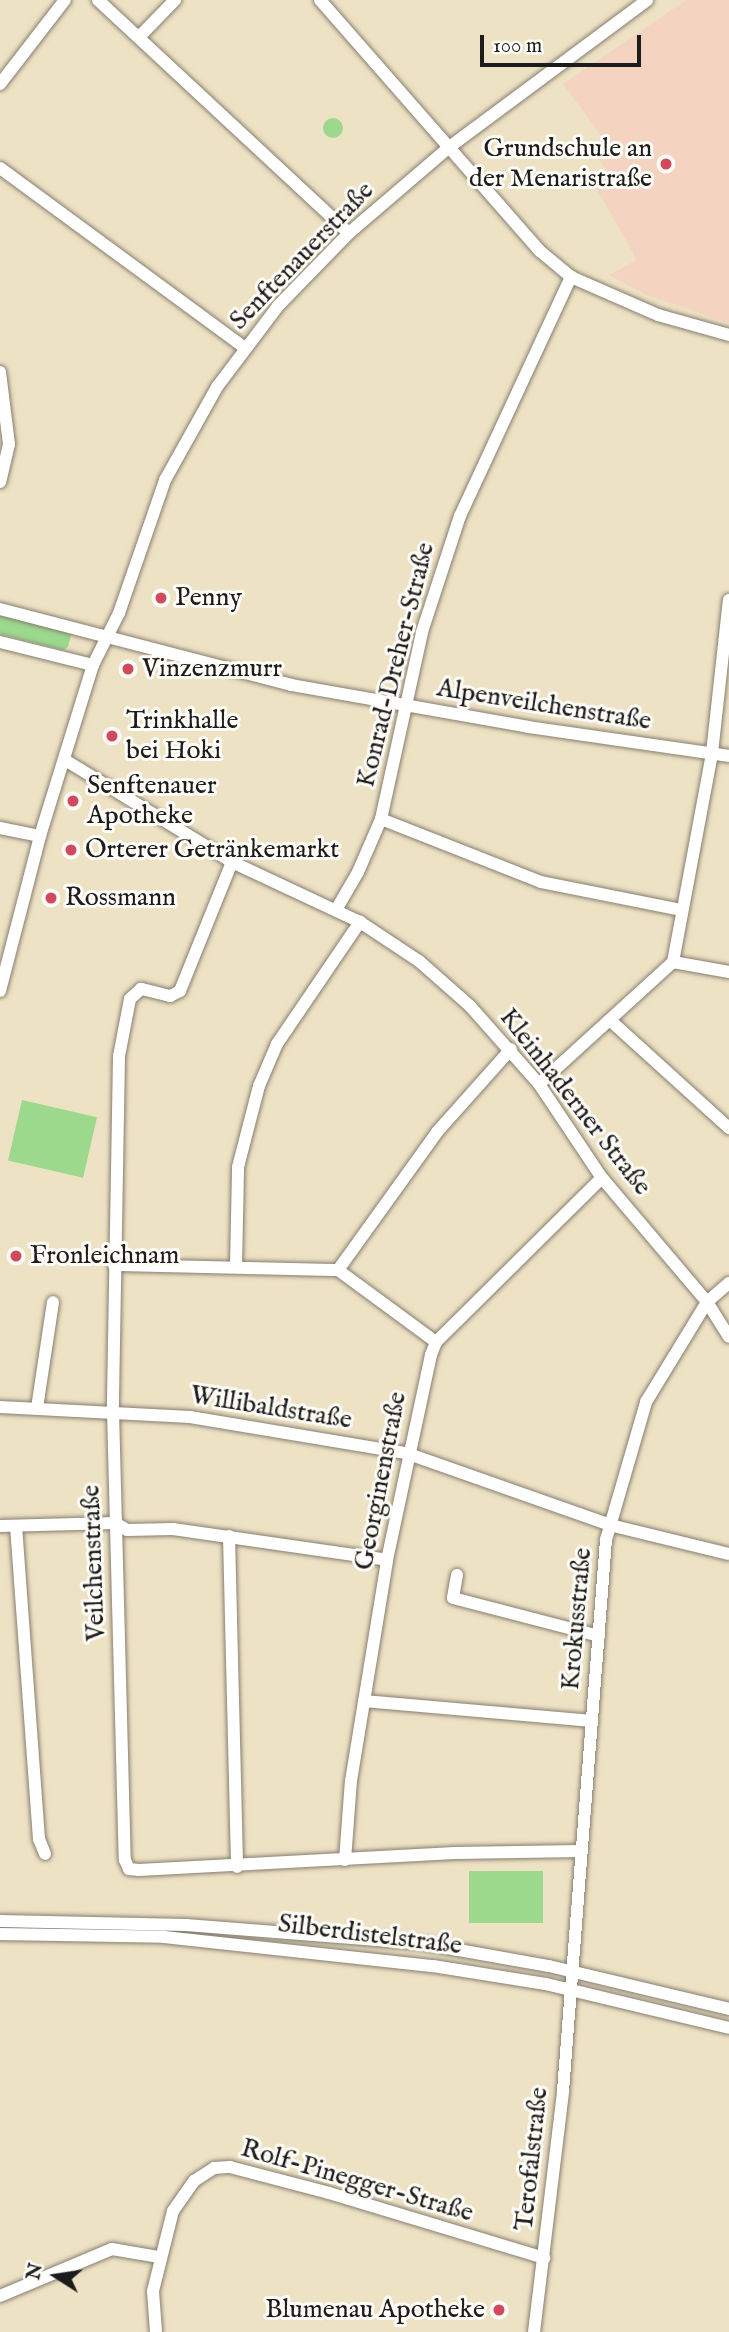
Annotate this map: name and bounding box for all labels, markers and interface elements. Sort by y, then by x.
scale bar [484,21,645,65]
text: 100 m [493,33,542,60]
place label: Grundschule an der Menaristraße [469,133,652,194]
marker: Grundschule an der Menaristraße [658,156,674,172]
street label: Senftenauerstraße [224,176,380,336]
street label: Konrad-Dreher-Straße [350,539,442,791]
place label: Penny [175,582,242,614]
marker: Penny [153,590,169,606]
place label: Vinzenzmurr [142,653,282,685]
marker: Vinzenzmurr [120,661,136,677]
street label: Alpenveilchenstraße [435,673,653,737]
place label: Trinkhalle bei Hoki [126,705,238,766]
marker: Trinkhalle bei Hoki [104,728,120,744]
place label: Senftenauer Apotheke [87,770,216,832]
marker: Senftenauer Apotheke [65,793,81,809]
place label: Orterer Getränkemarkt [85,834,339,866]
marker: Orterer Getränkemarkt [63,842,79,858]
place label: Rossmann [65,882,176,914]
marker: Rossmann [43,890,59,906]
street label: Kleinhaderner Straße [492,1002,658,1202]
place label: Fronleichnam [30,1240,179,1272]
marker: Fronleichnam [8,1248,24,1264]
street label: Willibaldstraße [188,1380,354,1436]
street label: Georginenstraße [348,1389,414,1573]
street label: Veilchenstraße [76,1484,112,1642]
street label: Krokusstraße [555,1546,599,1692]
street label: Silberdistelstraße [276,1908,464,1962]
street label: Terofalstraße [509,2086,555,2232]
street label: Rolf-Pinegger-Straße [237,2133,477,2229]
north arrow [21,2241,91,2311]
text: N [22,2261,49,2282]
place label: Blumenau Apotheke [265,2294,485,2326]
marker: Blumenau Apotheke [491,2302,507,2318]

